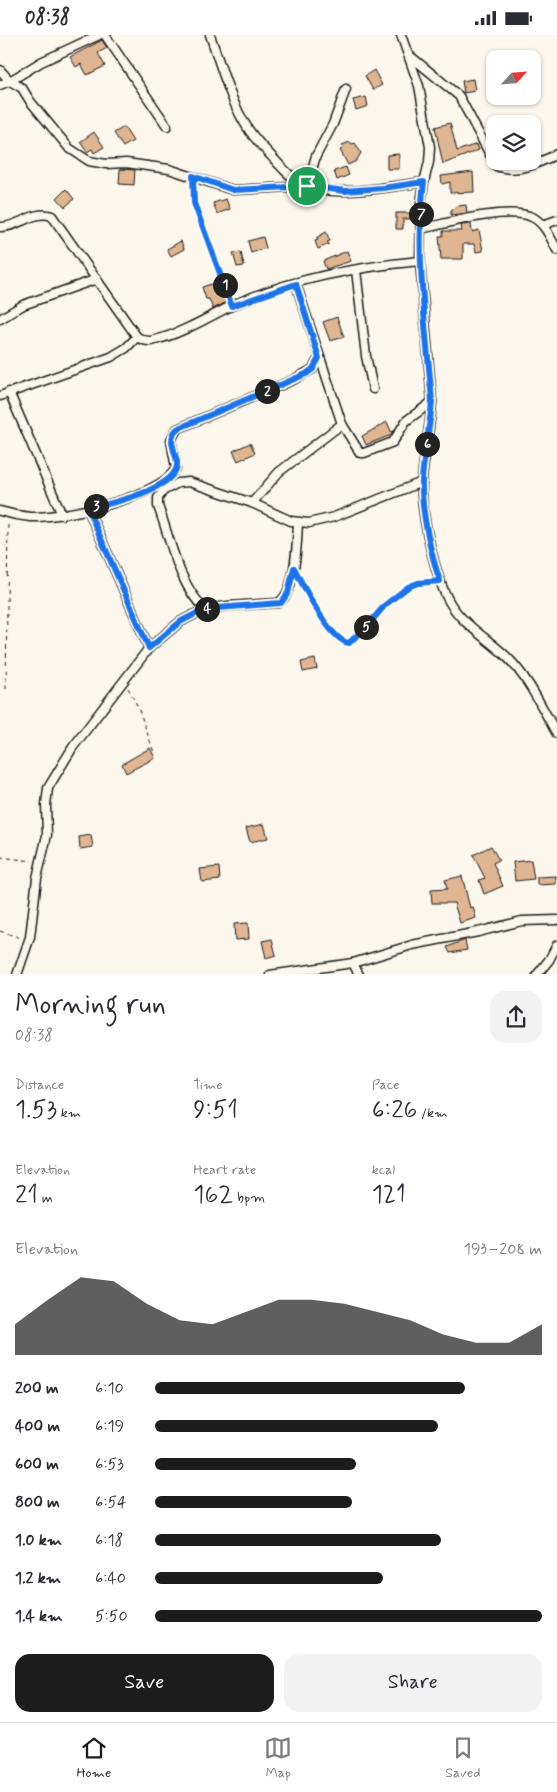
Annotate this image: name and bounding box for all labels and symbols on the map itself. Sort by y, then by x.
north arrow [486,50,541,105]
pin [286,165,328,207]
pin: 7 [408,201,434,227]
pin: 1 [212,273,238,297]
pin: 2 [254,379,280,403]
pin: 6 [414,431,440,457]
pin: 3 [84,493,108,519]
pin: 4 [194,597,220,621]
pin: 5 [354,615,378,639]

